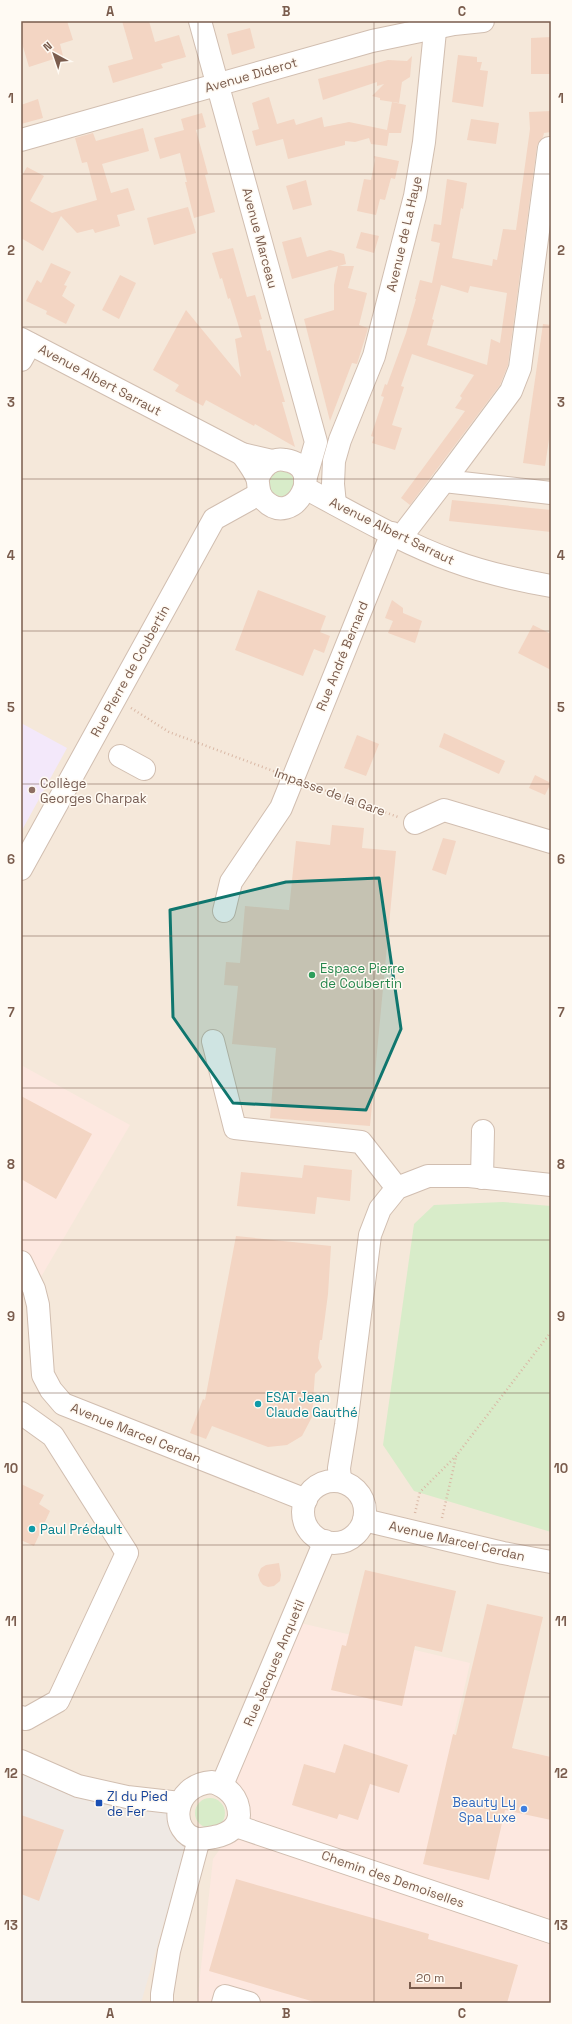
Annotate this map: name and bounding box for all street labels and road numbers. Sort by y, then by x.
street label: Avenue Diderot [203,54,299,96]
street label: Avenue de La Haye [382,175,426,293]
street label: Avenue Marceau [238,186,282,290]
street label: Avenue Albert Sarraut [36,340,164,420]
street label: Avenue Albert Sarraut [327,493,457,569]
street label: Rue André Bernard [312,599,372,713]
street label: Rue Pierre de Coubertin [87,602,173,740]
street label: Impasse de la Gare [272,764,388,820]
street label: Avenue Marcel Cerdan [68,1399,204,1467]
street label: Avenue Marcel Cerdan [387,1517,527,1565]
street label: Rue Jacques Anquetil [240,1597,308,1729]
street label: Chemin des Demoiselles [319,1847,467,1912]

